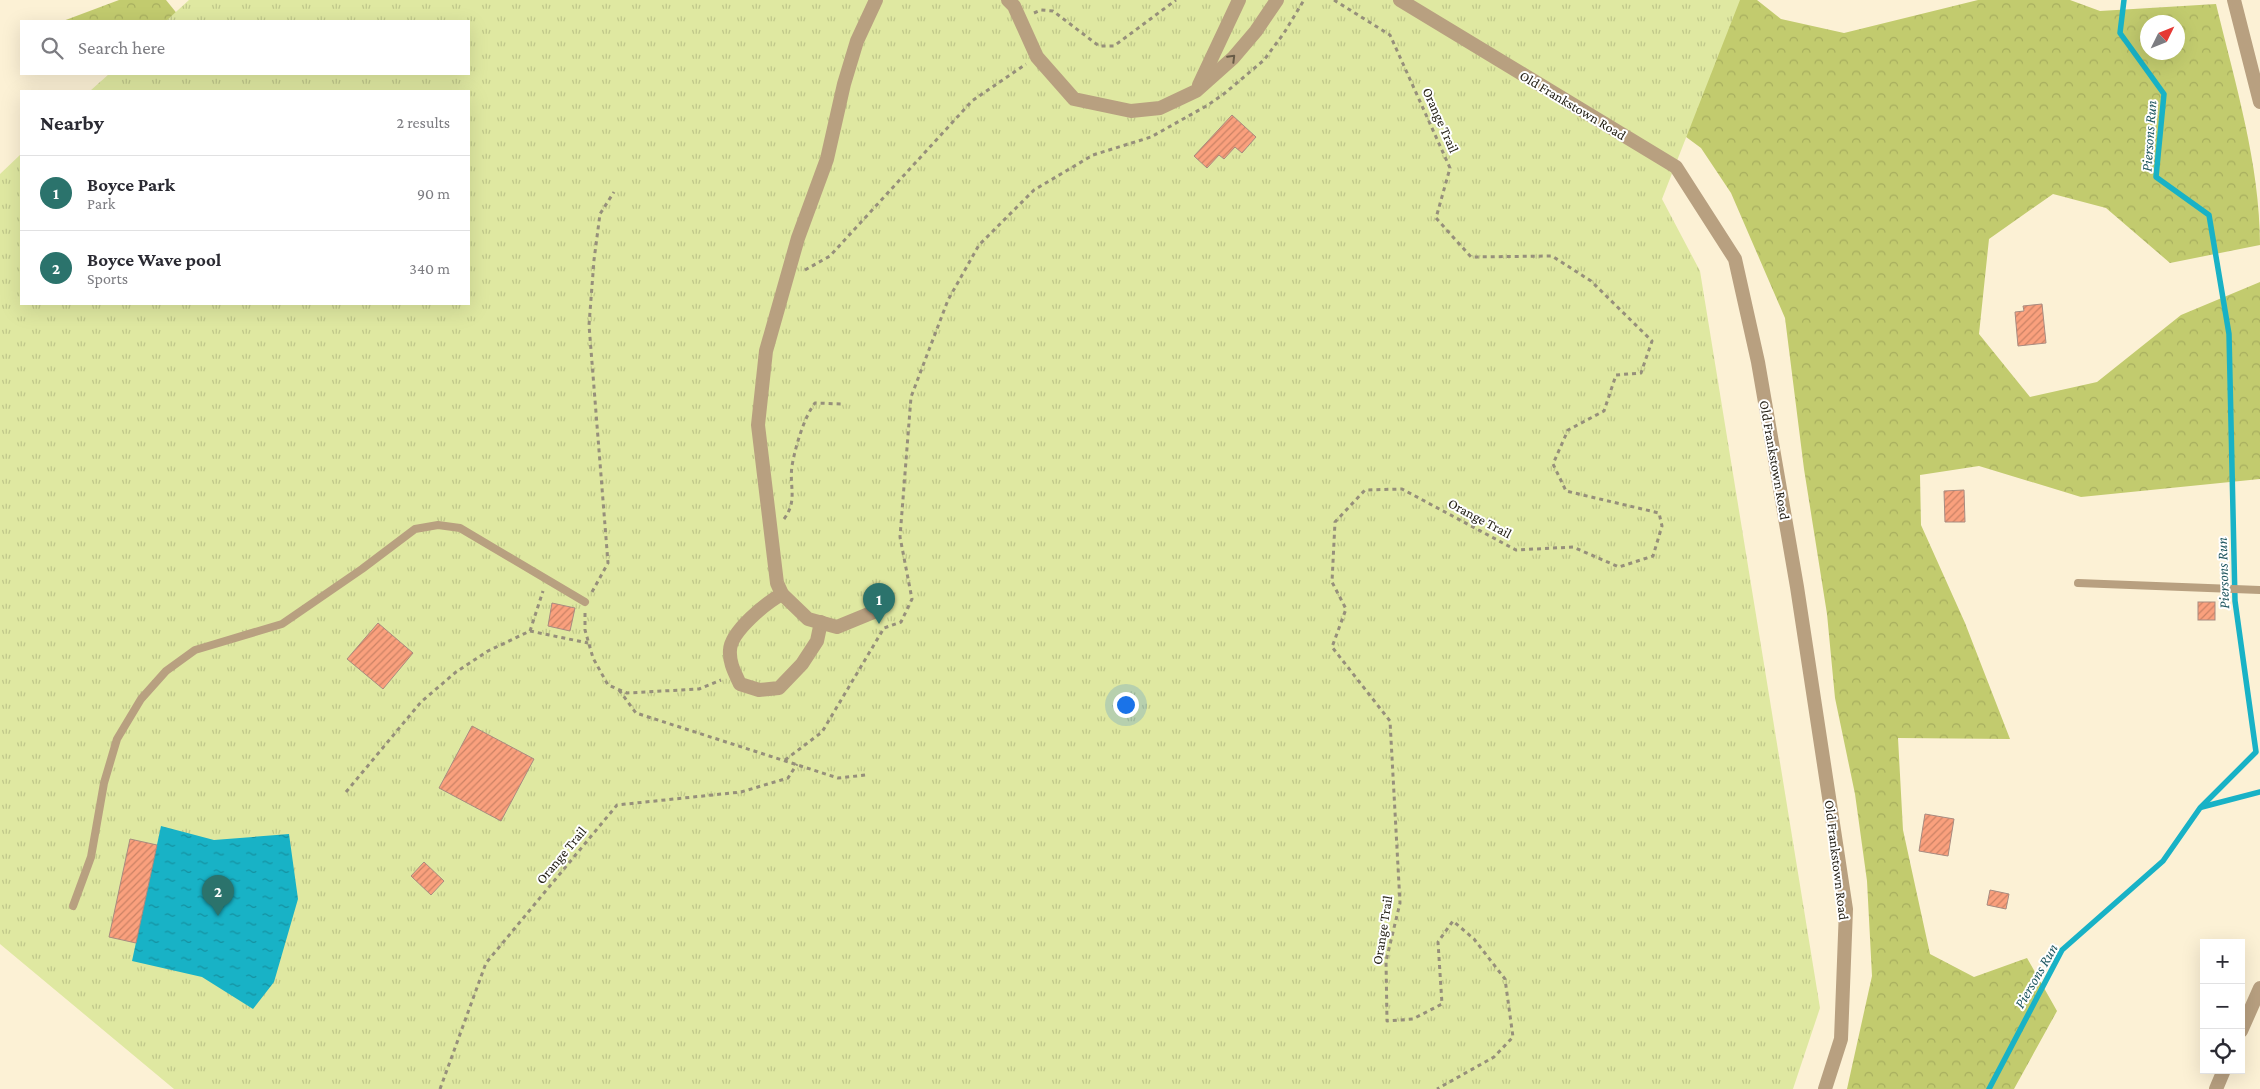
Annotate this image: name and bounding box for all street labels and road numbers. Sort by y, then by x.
street label: Old Frankstown Road [1517,67,1630,143]
street label: Orange Trail [1420,85,1463,155]
street label: Old Frankstown Road [1757,399,1793,522]
street label: Orange Trail [1445,495,1515,542]
street label: Old Frankstown Road [1822,799,1852,922]
street label: Orange Trail [532,823,590,887]
street label: Orange Trail [1369,894,1395,966]

